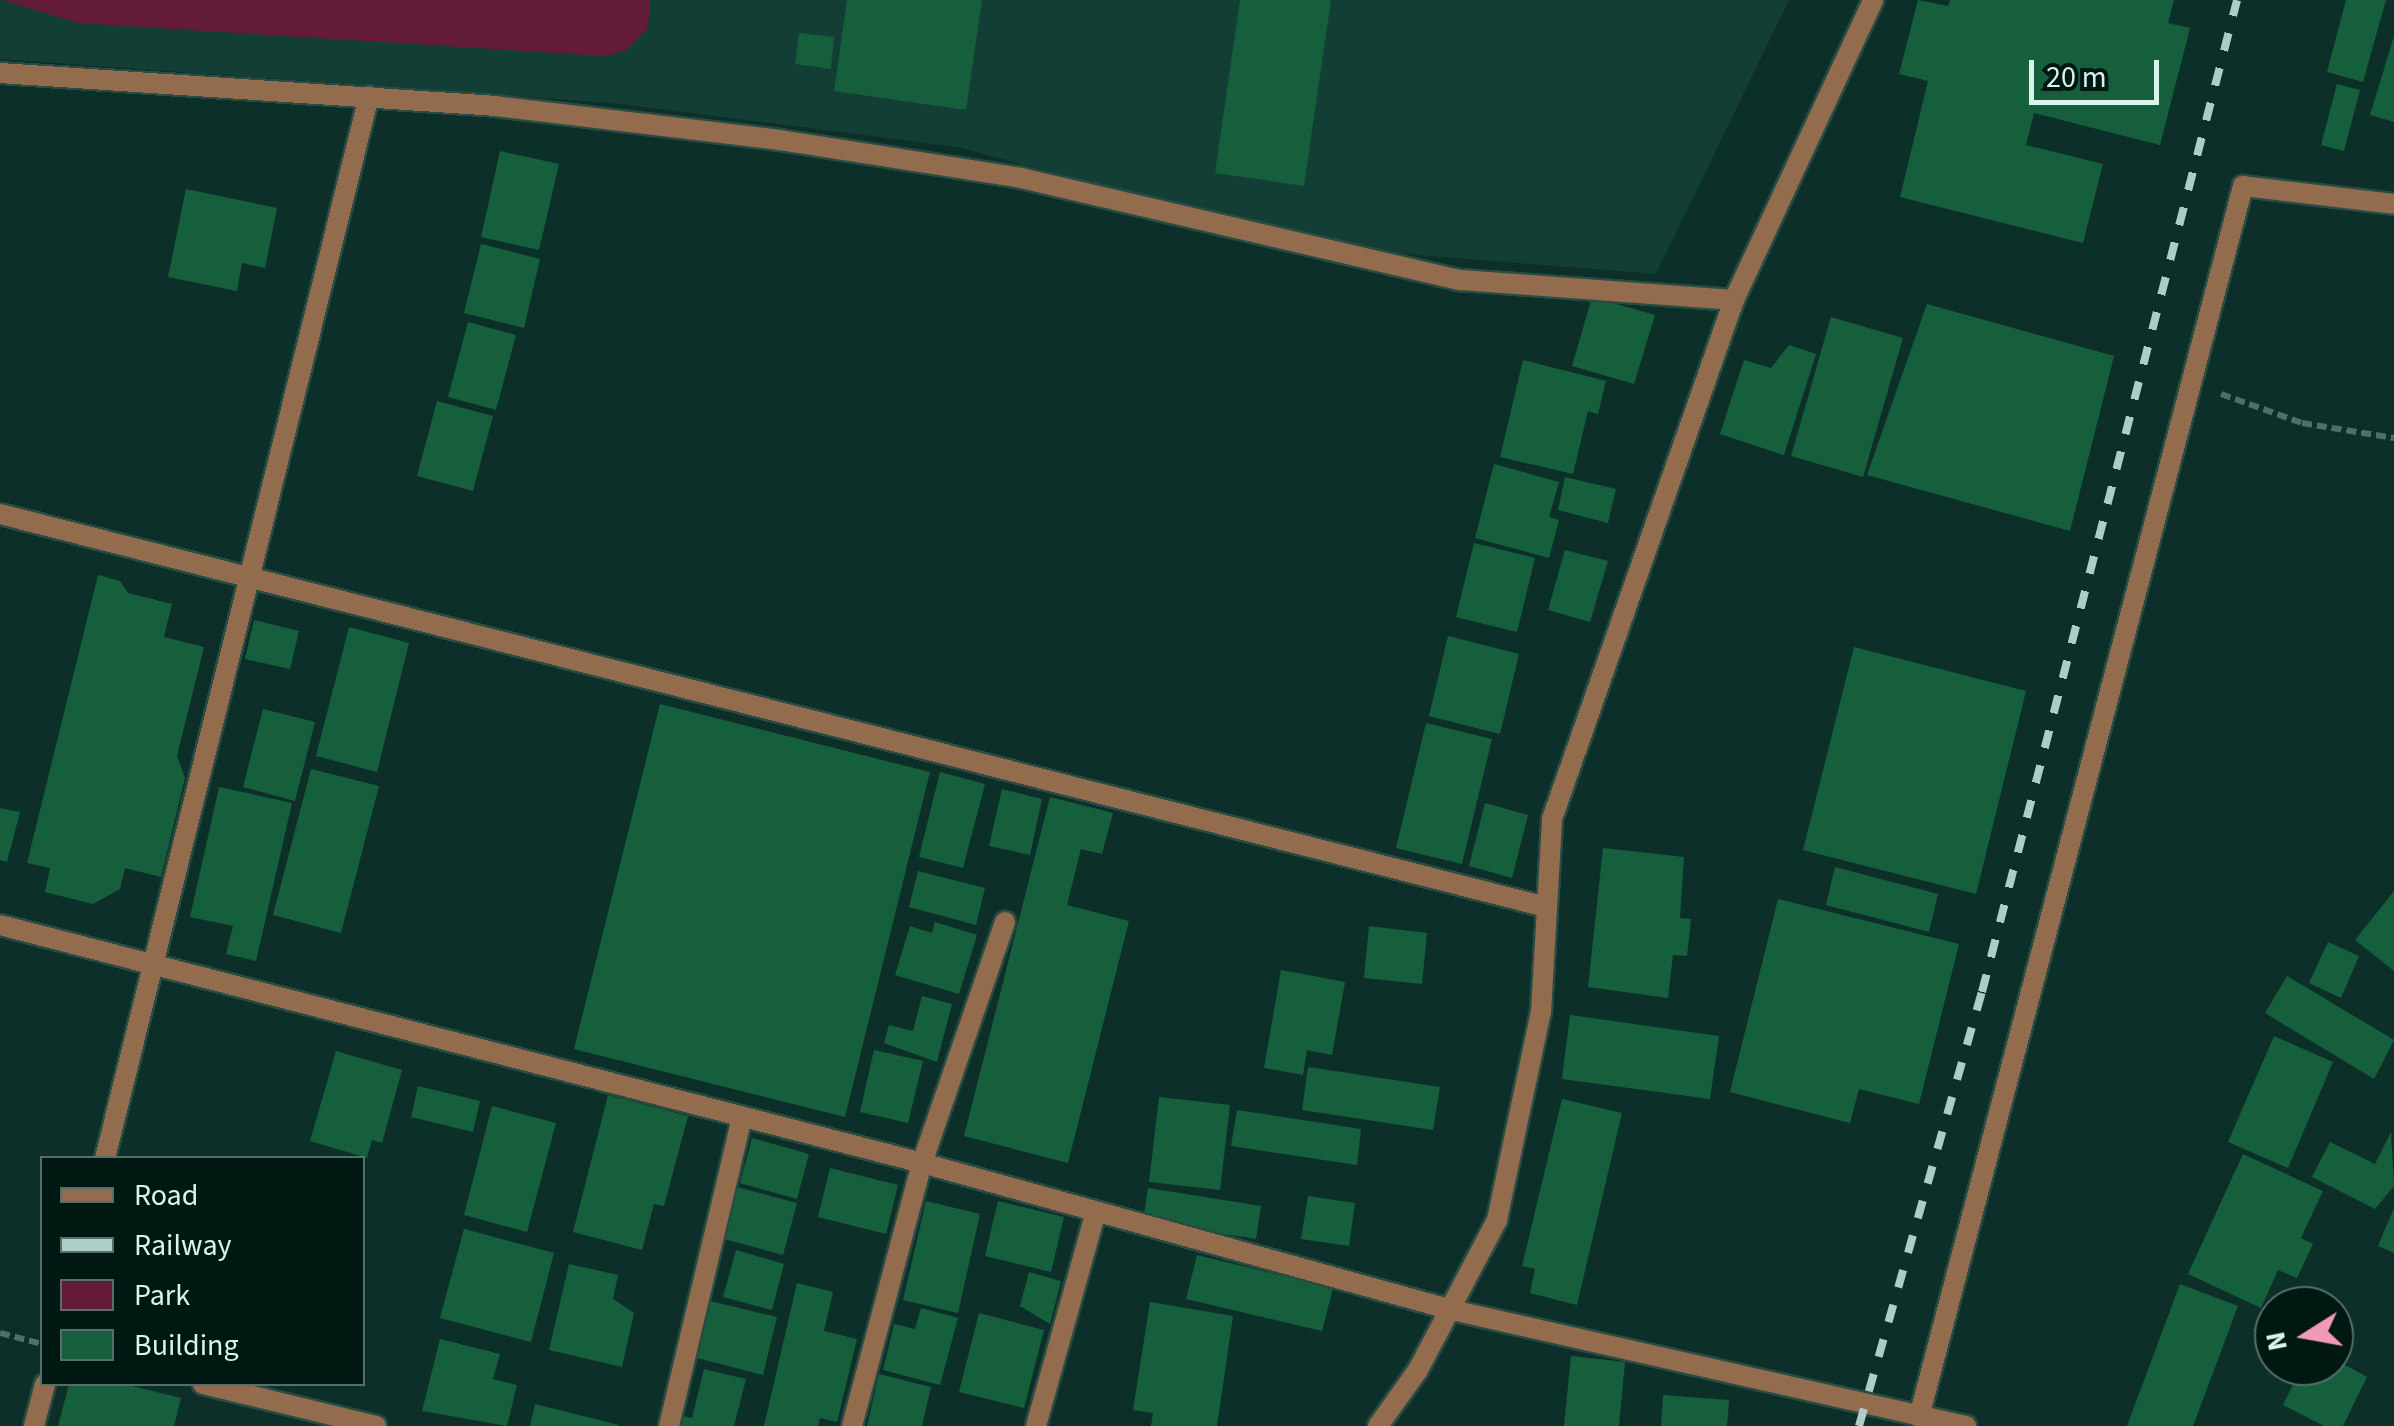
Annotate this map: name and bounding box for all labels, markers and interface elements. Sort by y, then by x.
scale bar [2034,40,2164,102]
text: 20 m [2046,56,2107,99]
legend [40,1156,365,1386]
text: Road [134,1174,198,1217]
text: Railway [134,1224,232,1267]
text: Park [134,1274,190,1317]
north arrow [2254,1286,2354,1386]
text: Building [134,1324,239,1367]
text: N [2255,1328,2298,1354]

